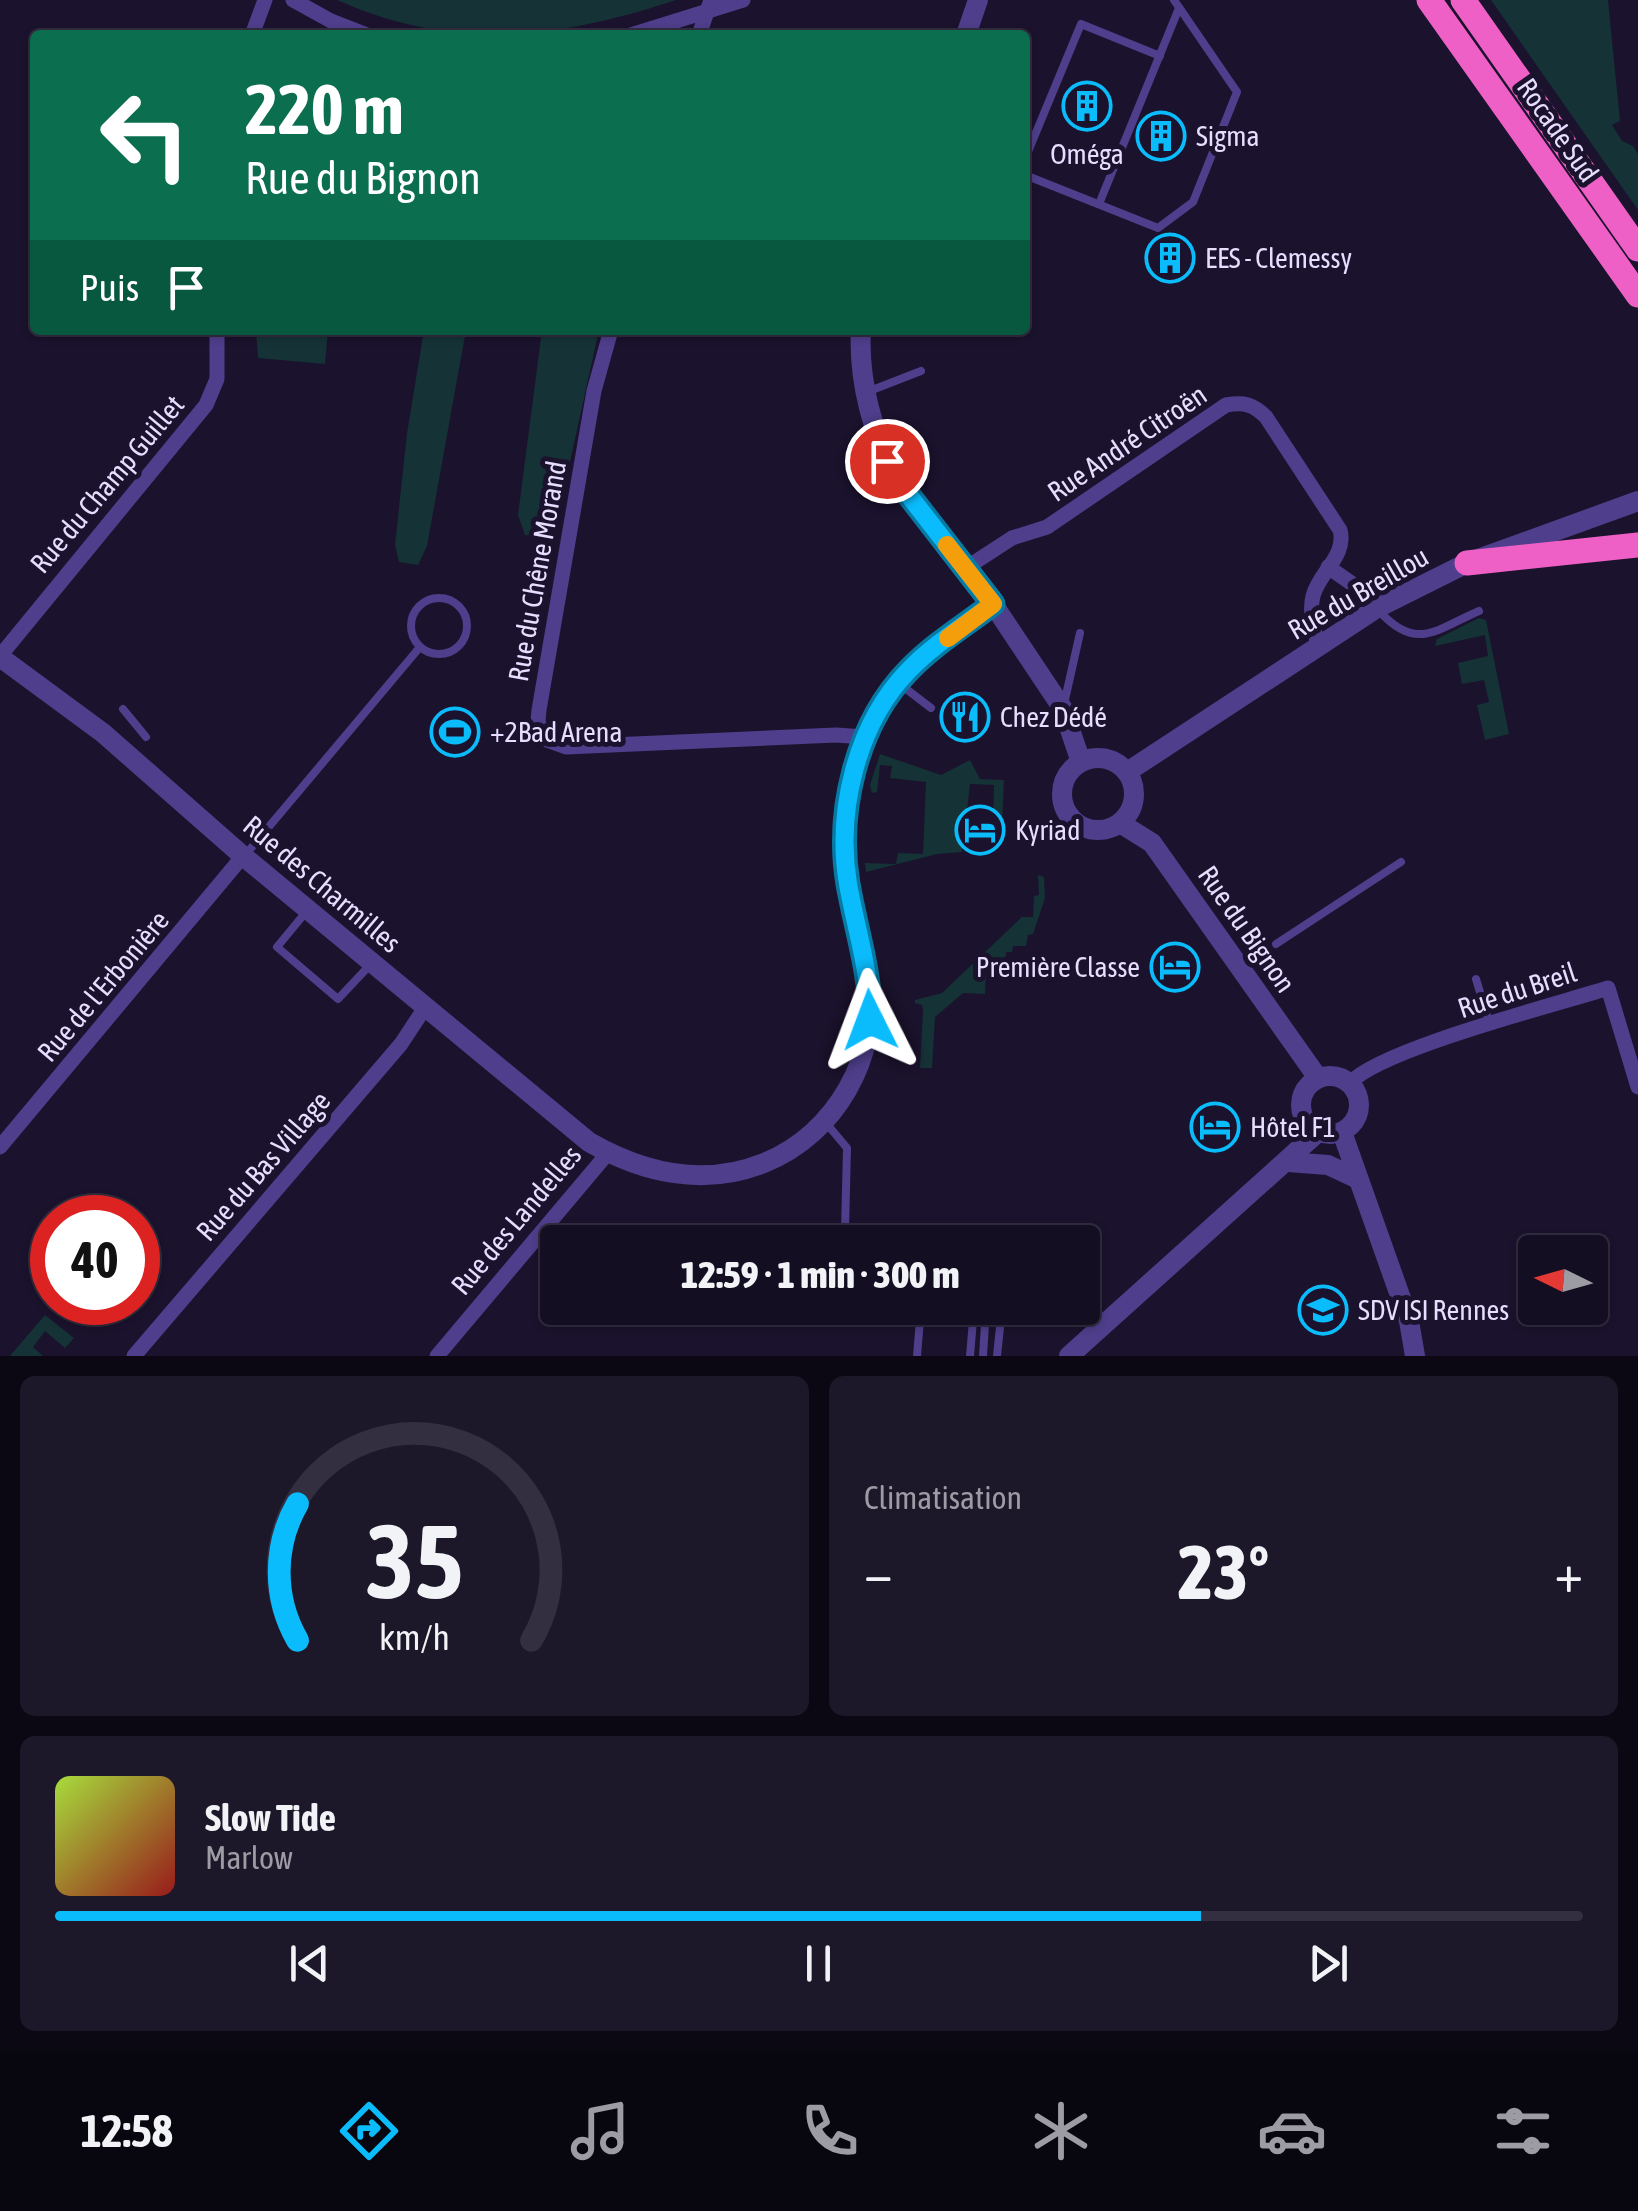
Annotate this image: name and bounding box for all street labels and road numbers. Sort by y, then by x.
street label: Rocade Sud [1511,72,1605,188]
street label: Rue André Citroën [1042,378,1212,508]
street label: Rue du Champ Guillet [24,389,190,579]
street label: Rue du Chêne Morand [502,458,572,684]
street label: Rue du Breillou [1282,540,1434,646]
street label: Rue des Charmilles [237,809,407,959]
street label: Rue du Bignon [1192,860,1302,998]
street label: Rue de l'Erbonière [31,904,175,1068]
street label: Rue du Breil [1454,956,1581,1024]
street label: Rue du Bas Village [190,1085,336,1247]
street label: Rue des Landelles [444,1139,588,1301]

